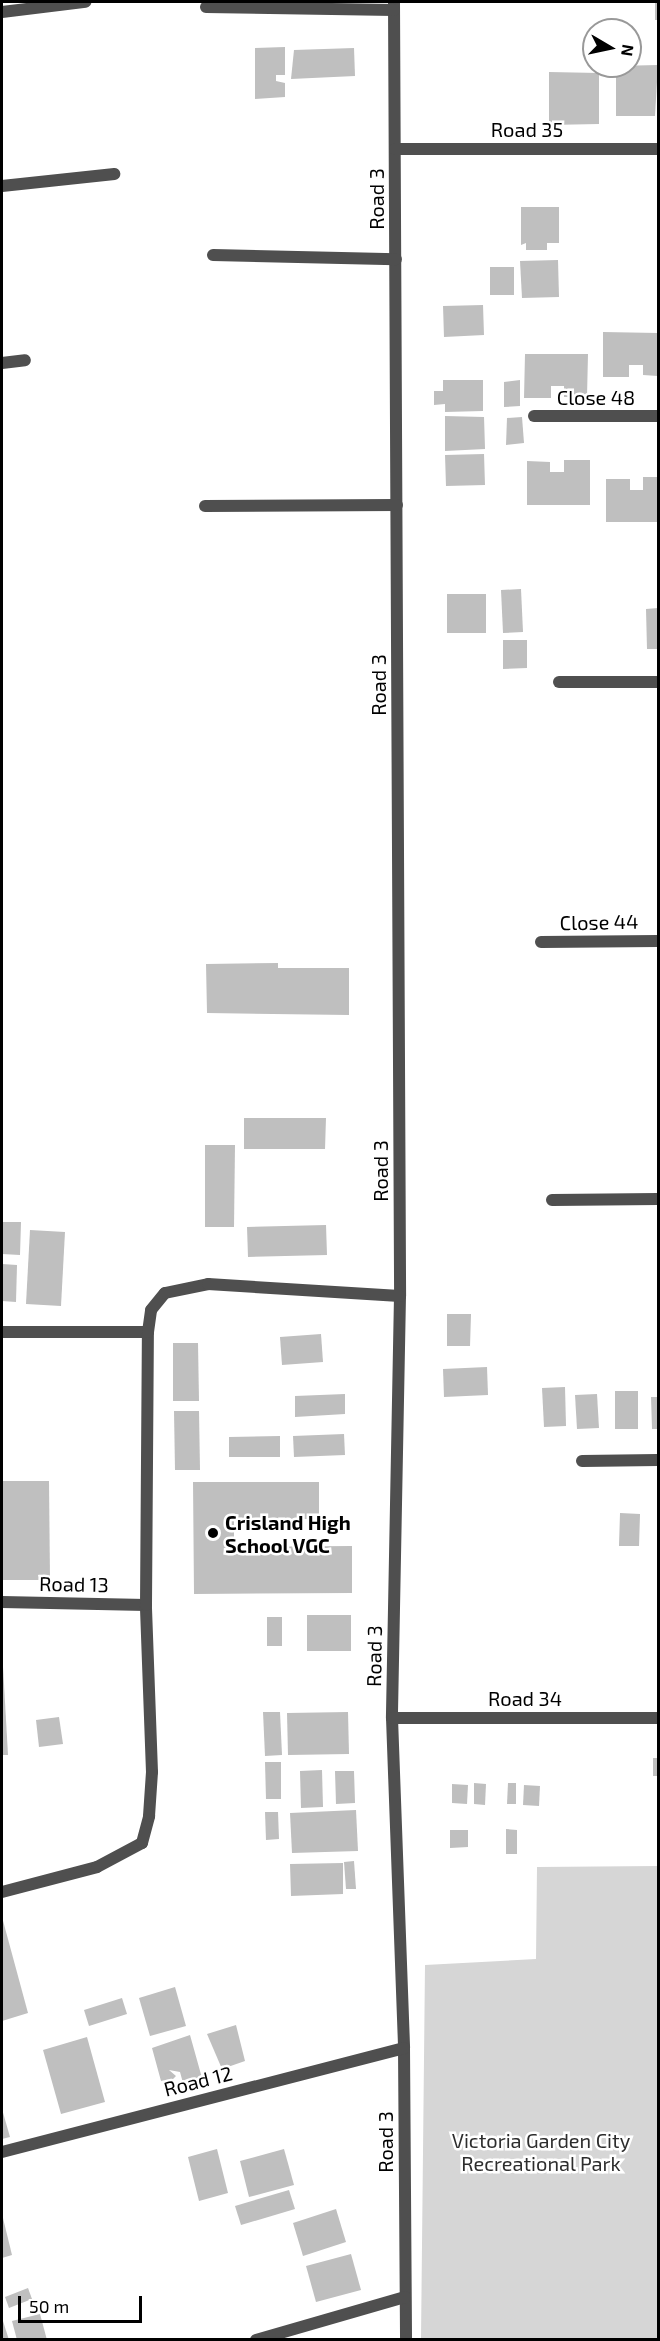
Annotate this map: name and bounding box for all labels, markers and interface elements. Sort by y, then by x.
north arrow [582,18,642,78]
text: N [618,43,639,58]
street label: Road 35 [491,117,563,141]
street label: Road 3 [364,168,388,230]
street label: Close 48 [557,385,635,409]
street label: Road 3 [366,654,390,716]
street label: Close 44 [559,909,639,935]
street label: Road 3 [368,1140,392,1202]
place label: Crisland High School VGC [225,1510,351,1557]
marker: Crisland High School VGC [206,1526,220,1540]
street label: Road 13 [39,1571,109,1597]
street label: Road 3 [361,1625,387,1687]
street label: Road 34 [488,1686,562,1710]
street label: Road 12 [161,2061,235,2101]
street label: Road 3 [373,2111,397,2173]
park label: Victoria Garden City Recreational Park [452,2129,630,2176]
scale bar [21,2284,146,2322]
text: 50 m [29,2295,69,2317]

